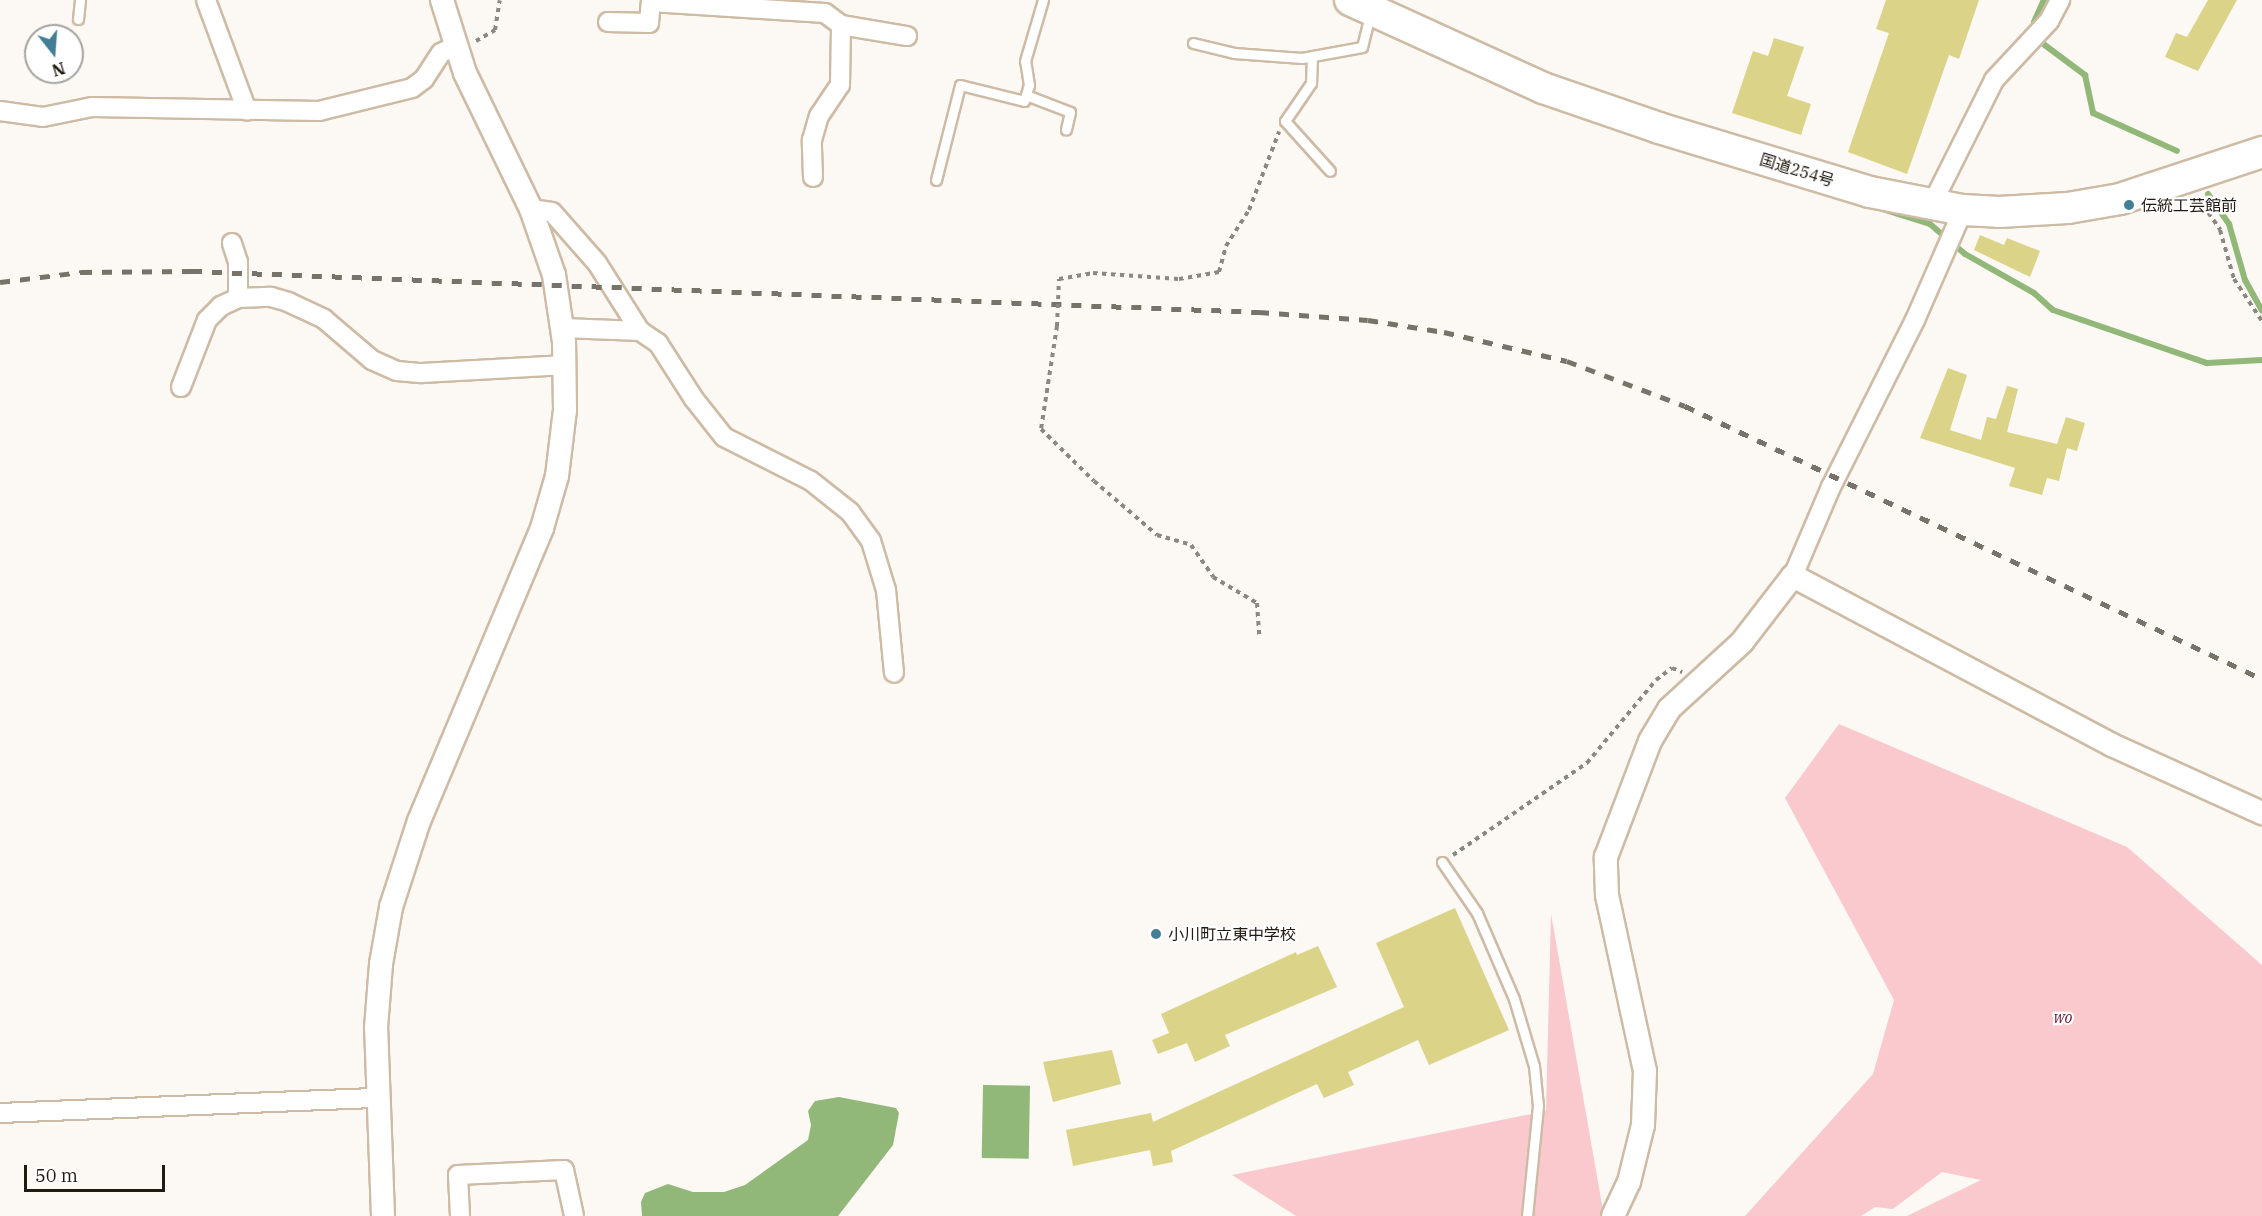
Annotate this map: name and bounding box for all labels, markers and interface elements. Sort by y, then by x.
north arrow [24,24,84,84]
text: N [50,58,68,81]
street label: 国道254号 [1757,150,1837,190]
place label: 伝統工芸館前 [2141,195,2237,215]
marker: 伝統工芸館前 [2122,198,2136,212]
place label: 小川町立東中学校 [1168,924,1296,944]
marker: 小川町立東中学校 [1149,927,1163,941]
park label: wo [2054,1007,2072,1027]
scale bar [27,1153,168,1191]
text: 50 m [35,1164,78,1187]

